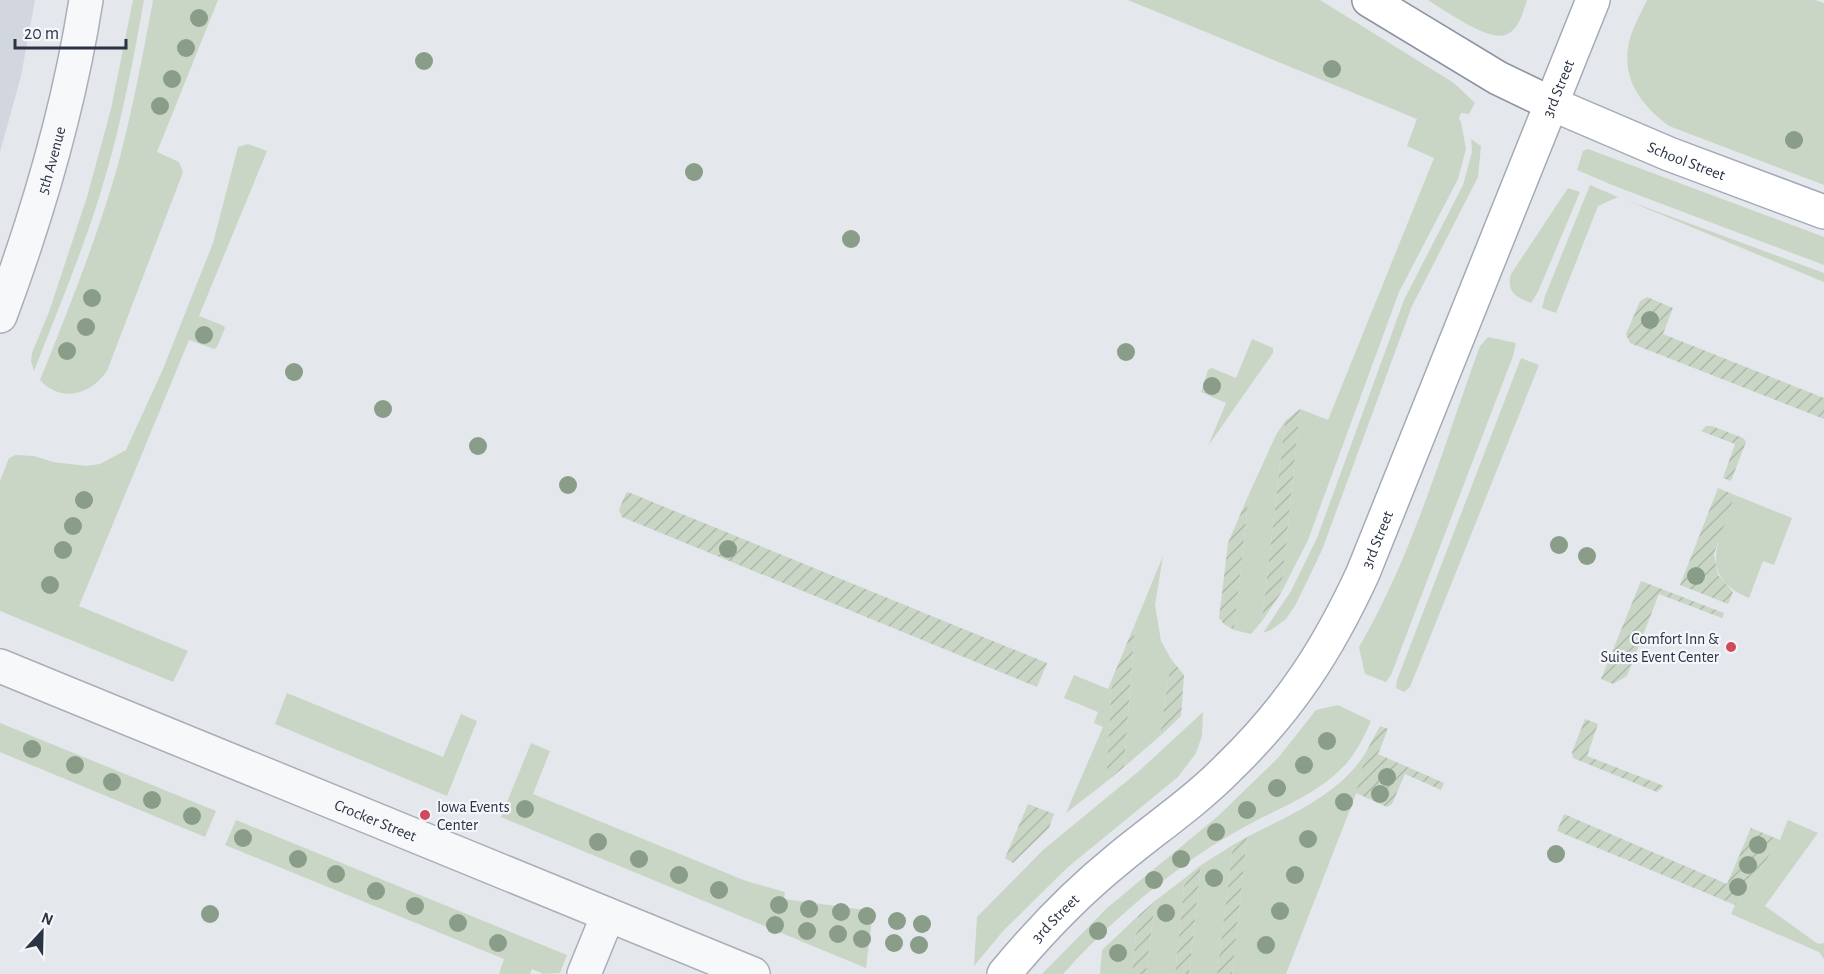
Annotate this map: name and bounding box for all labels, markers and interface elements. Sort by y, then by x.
scale bar [15,12,126,50]
text: 20 m [24,25,59,43]
street label: 3rd Street [1540,58,1577,120]
street label: 5th Avenue [35,125,69,196]
street label: School Street [1645,139,1727,183]
street label: 3rd Street [1359,509,1396,571]
place label: Comfort Inn & Suites Event Center [1600,631,1720,665]
marker: Comfort Inn & Suites Event Center [1724,640,1738,654]
street label: Crocker Street [332,797,419,845]
place label: Iowa Events Center [437,799,510,833]
marker: Iowa Events Center [418,808,432,822]
street label: 3rd Street [1029,891,1082,945]
north arrow [12,902,72,962]
text: N [39,910,55,929]

